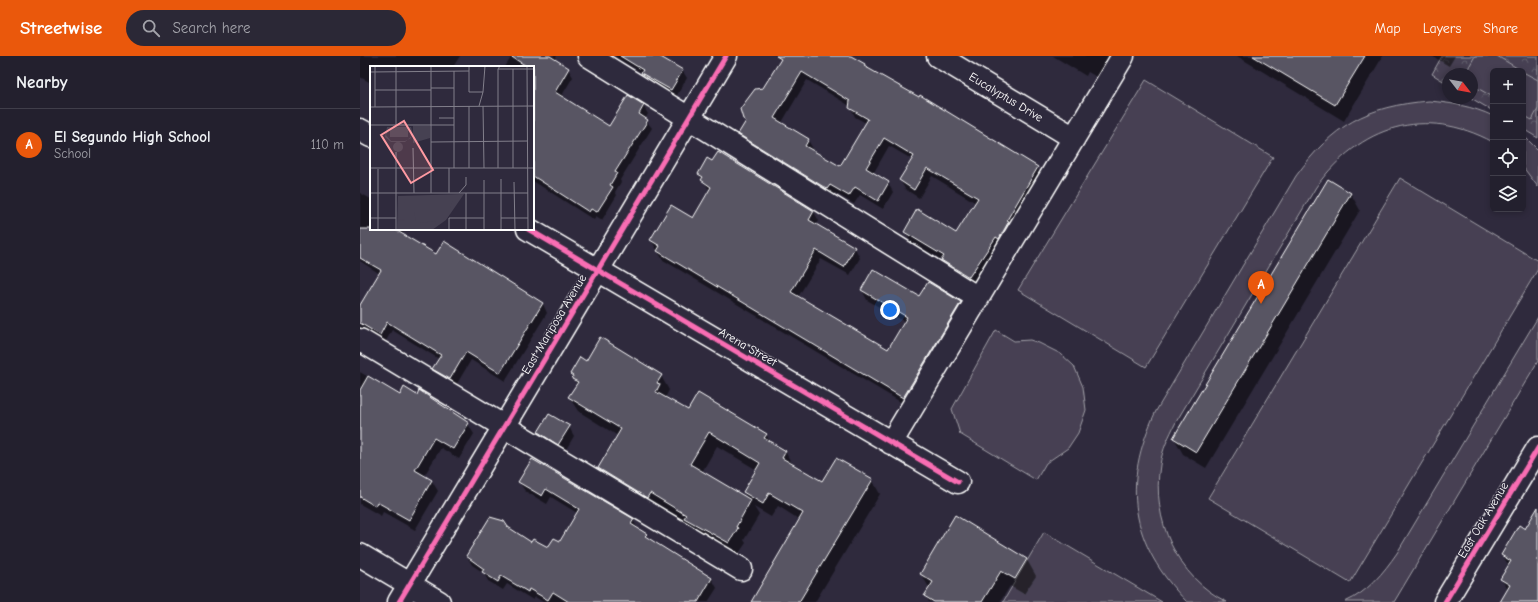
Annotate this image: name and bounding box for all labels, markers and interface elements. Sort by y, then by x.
search box [126,10,406,46]
text: Streetwise [20,17,102,39]
icon: search [140,17,162,39]
text: Search here [172,19,250,37]
text: Map [1374,20,1401,37]
text: Layers [1423,20,1461,37]
text: Share [1483,20,1518,37]
inset map [370,66,534,230]
north arrow [1442,68,1478,104]
map controls [1490,68,1526,212]
button: + [1490,68,1526,104]
street label: Eucalyptus Drive [966,69,1046,125]
text: Nearby [16,73,67,92]
button: − [1490,104,1526,140]
text: El Segundo High School [54,128,210,146]
text: A [25,137,33,152]
text: 110 m [311,137,344,152]
button: locate [1490,140,1526,176]
text: School [54,146,91,161]
button: layers [1490,176,1526,212]
pin: A [1248,271,1274,304]
street label: East Mariposa Avenue [519,272,589,376]
your location [880,300,900,320]
street label: Arena Street [717,325,780,369]
street label: East Oak Avenue [1455,479,1511,561]

